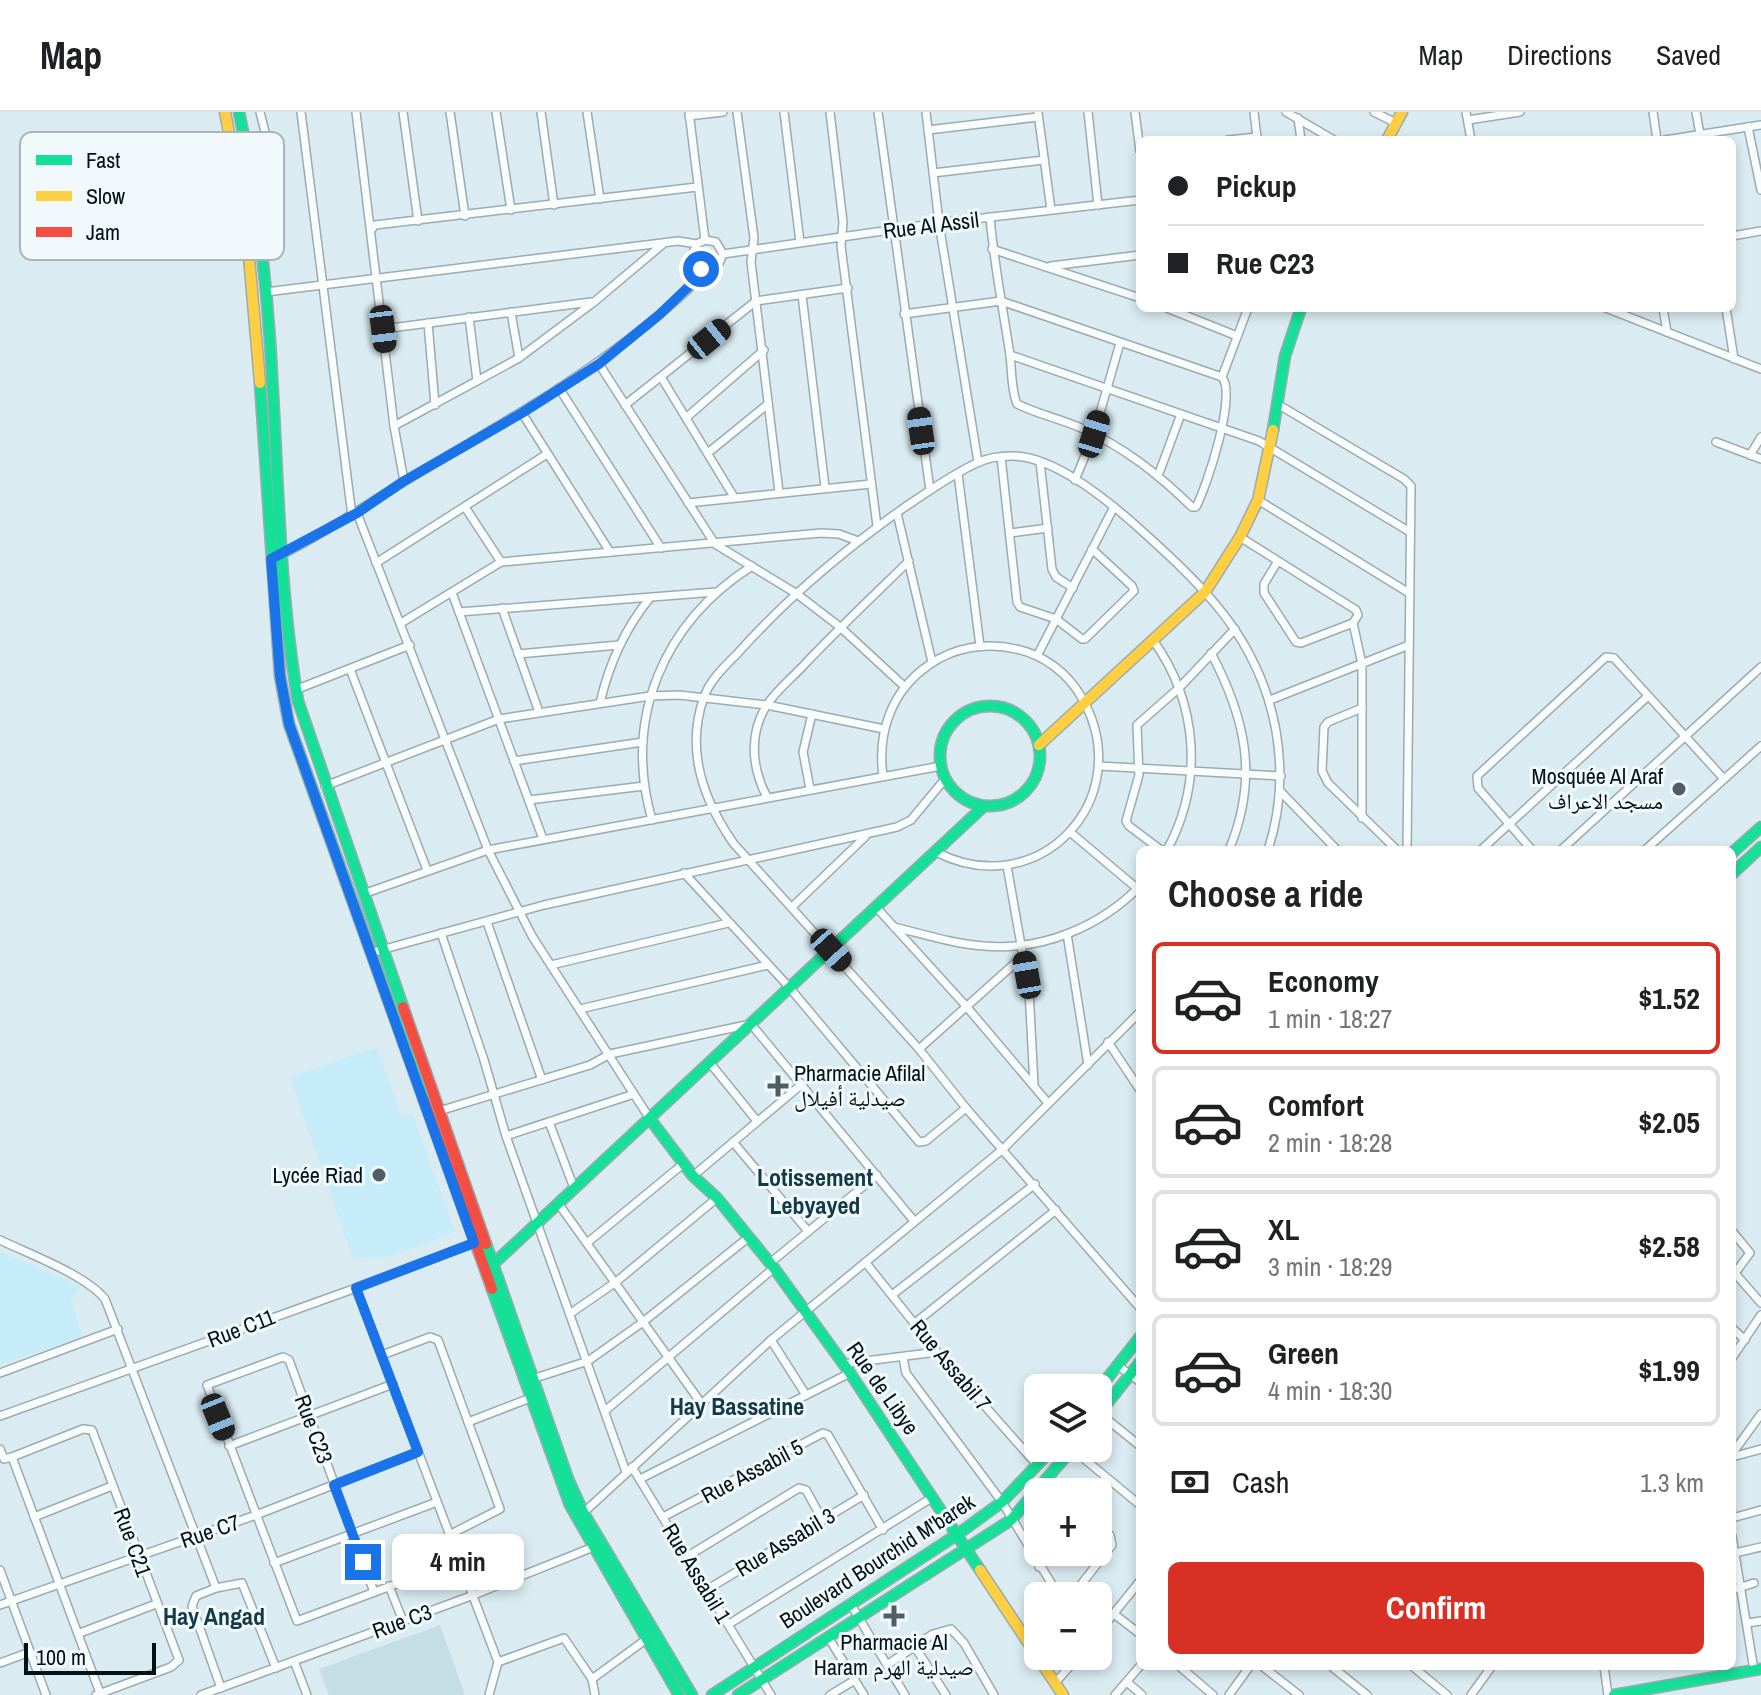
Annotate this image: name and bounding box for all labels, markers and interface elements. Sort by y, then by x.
text: Map [40,30,102,81]
text: Map [1419,36,1463,74]
text: Directions [1507,36,1612,74]
text: Saved [1656,36,1721,74]
legend [20,132,284,260]
text: Fast [86,145,120,175]
text: Pickup [1216,166,1297,206]
text: Slow [86,181,125,211]
street label: Rue Al Assil [881,204,981,246]
text: Jam [86,217,120,247]
text: Rue C23 [1216,243,1314,283]
route start [683,251,719,287]
car [368,304,398,354]
car [683,315,735,363]
car [906,406,936,456]
car [1076,408,1112,460]
place label: Mosquée Al Araf مسجد الاعراف [1532,761,1664,816]
marker: Mosquée Al Araf مسجد الاعراف [1670,780,1688,798]
text: Choose a ride [1168,870,1363,918]
car [806,924,856,976]
car [1011,949,1043,1001]
text: Economy [1268,961,1379,1001]
icon: car [1172,962,1244,1034]
text: $1.52 [1638,978,1700,1018]
text: 1 min · 18:27 [1268,1001,1392,1036]
place label: Pharmacie Afilal صيدلية أفيلال [794,1058,925,1113]
marker: Pharmacie Afilal صيدلية أفيلال [769,1077,787,1095]
text: Comfort [1268,1085,1364,1125]
icon: car [1172,1086,1244,1158]
text: $2.05 [1638,1102,1700,1142]
text: 2 min · 18:28 [1268,1125,1392,1160]
place label: Lycée Riad [272,1160,363,1190]
district label: Lotissement Lebyayed [757,1161,873,1221]
marker: Lycée Riad [370,1166,388,1184]
text: XL [1268,1209,1299,1249]
icon: car [1172,1210,1244,1282]
text: $2.58 [1638,1226,1700,1266]
text: 3 min · 18:29 [1268,1249,1392,1284]
street label: Rue C11 [203,1301,279,1355]
street label: Rue Assabil 7 [904,1313,998,1417]
text: Green [1268,1333,1339,1373]
icon: car [1172,1334,1244,1406]
street label: Rue de Libye [840,1335,926,1441]
text: $1.99 [1638,1350,1700,1390]
text: 4 min · 18:30 [1268,1373,1392,1408]
map controls [1024,1374,1112,1670]
button: layers [1024,1374,1112,1462]
car [198,1390,238,1444]
street label: Rue C23 [288,1390,340,1468]
district label: Hay Bassatine [670,1390,804,1422]
street label: Rue Assabil 5 [696,1432,808,1510]
icon: cash [1168,1460,1212,1504]
text: Cash [1232,1462,1289,1502]
text: 1.3 km [1640,1465,1704,1500]
button: + [1024,1478,1112,1566]
street label: Boulevard Bourchid M'barek [774,1486,981,1635]
street label: Rue Assabil 3 [730,1500,840,1584]
street label: Rue C21 [107,1503,159,1581]
street label: Rue C7 [176,1507,244,1555]
street label: Rue Assabil 1 [655,1518,739,1628]
callout: 4 min [391,1534,523,1590]
route end [345,1544,381,1580]
text: 4 min [430,1544,486,1579]
button: Confirm [1168,1562,1704,1654]
button: − [1024,1582,1112,1670]
street label: Rue C3 [368,1596,436,1646]
district label: Hay Angad [163,1600,265,1632]
marker: Pharmacie Al Haram صيدلية الهرم [885,1607,903,1625]
place label: Pharmacie Al Haram صيدلية الهرم [814,1627,974,1682]
scale bar [24,1639,156,1675]
text: 100 m [36,1642,86,1672]

